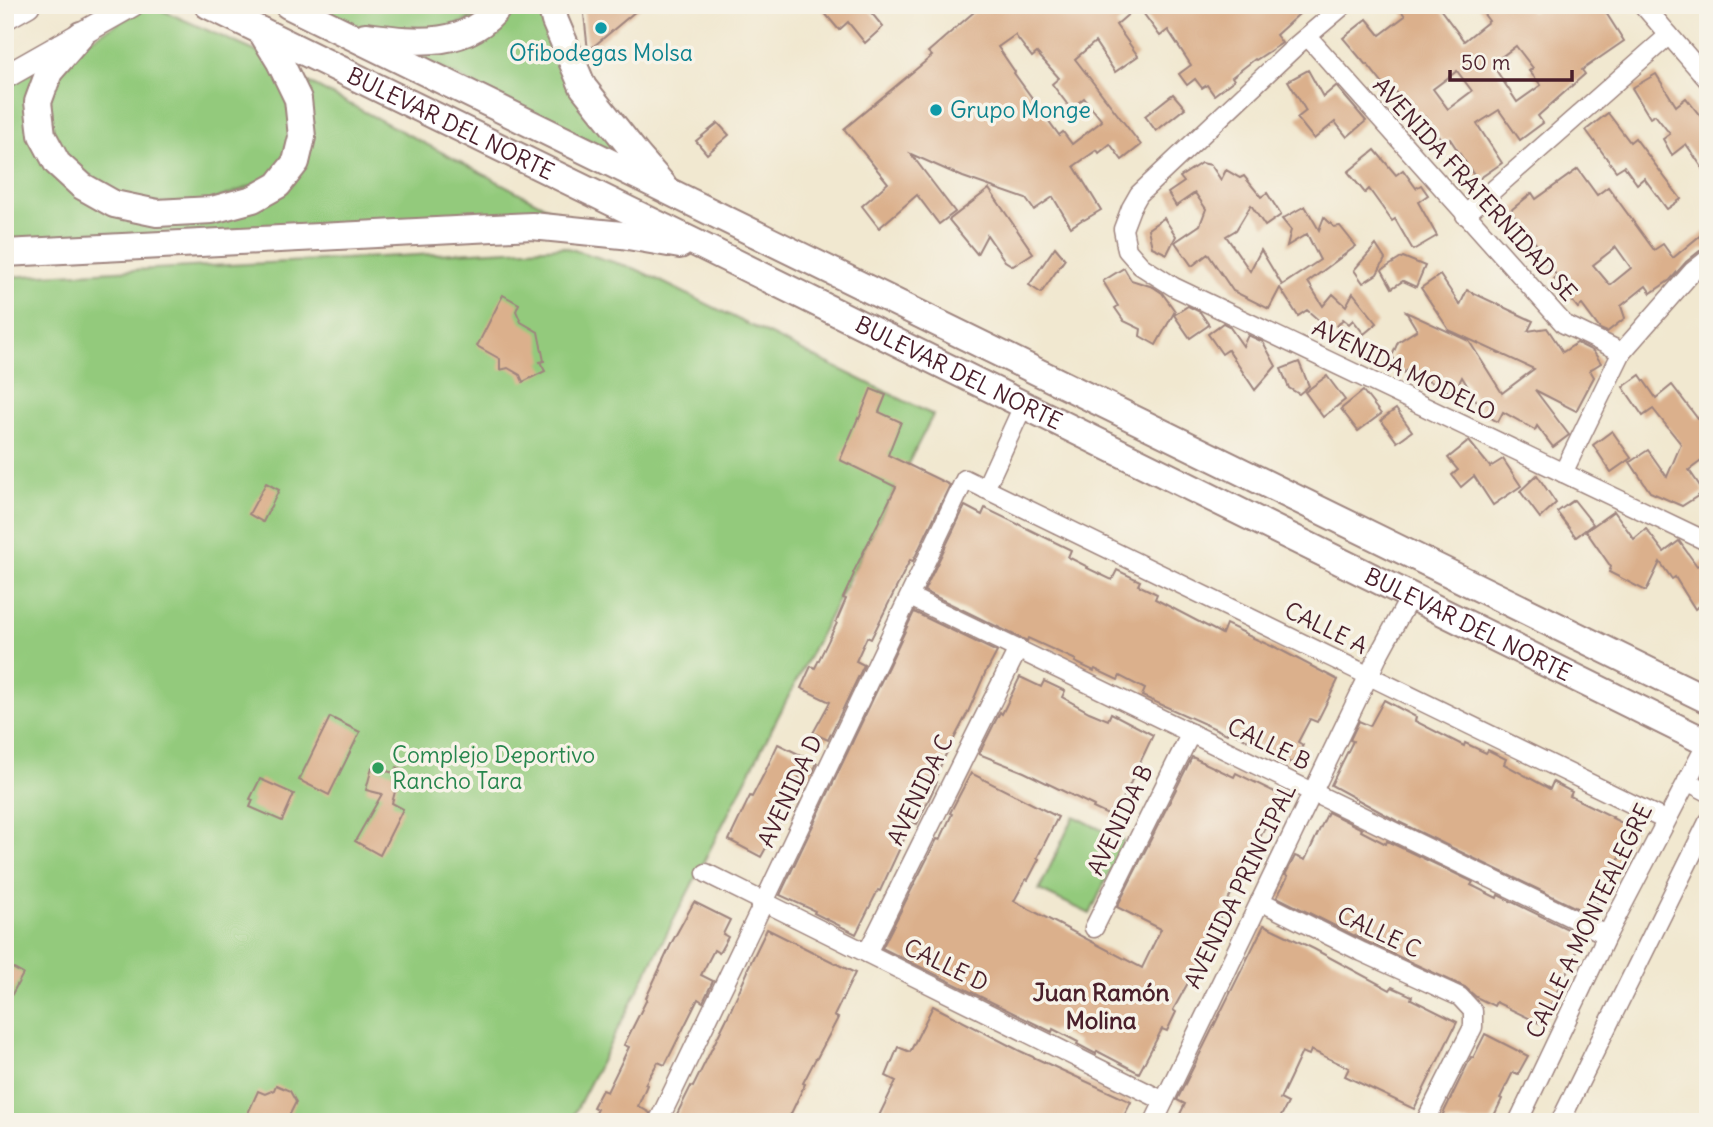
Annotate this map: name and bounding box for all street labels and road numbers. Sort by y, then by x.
street label: BULEVAR DEL NORTE [343,60,559,186]
street label: AVENIDA FRATERNIDAD SE [1367,71,1584,307]
street label: BULEVAR DEL NORTE [851,309,1067,436]
street label: AVENIDA MODELO [1308,313,1501,426]
street label: BULEVAR DEL NORTE [1360,561,1576,687]
street label: CALLE A [1280,595,1372,660]
street label: CALLE B [1223,711,1316,776]
street label: AVENIDA D [751,730,828,852]
street label: AVENIDA C [880,730,959,850]
street label: AVENIDA B [1080,760,1159,880]
street label: AVENIDA PRINCIPAL [1177,779,1302,993]
street label: CALLE A MONTEALEGRE [1519,799,1658,1043]
street label: CALLE C [1333,900,1426,964]
street label: CALLE D [899,932,993,997]

